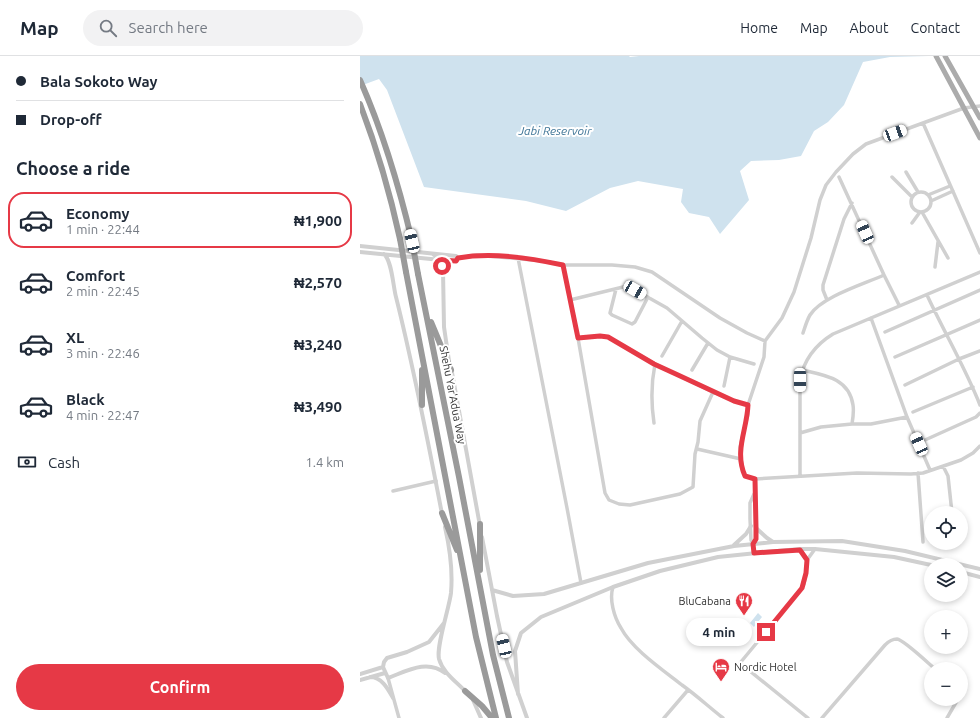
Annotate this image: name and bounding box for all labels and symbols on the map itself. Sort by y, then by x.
car [882,123,908,143]
water label: Jabi Reservoir [517,124,592,137]
car [855,219,875,245]
car [403,228,421,254]
route start [433,257,451,275]
car [622,279,648,301]
street label: Shehu Yar'Adua Way [438,345,469,446]
car [794,368,806,392]
car [909,431,929,457]
restaurant icon: BluCabana [734,591,754,616]
place label: BluCabana [678,595,731,607]
callout: 4 min [686,618,752,646]
route end [757,623,775,641]
car [495,633,513,659]
hotel icon: Nordic Hotel [711,657,731,682]
place label: Nordic Hotel [734,661,797,673]

